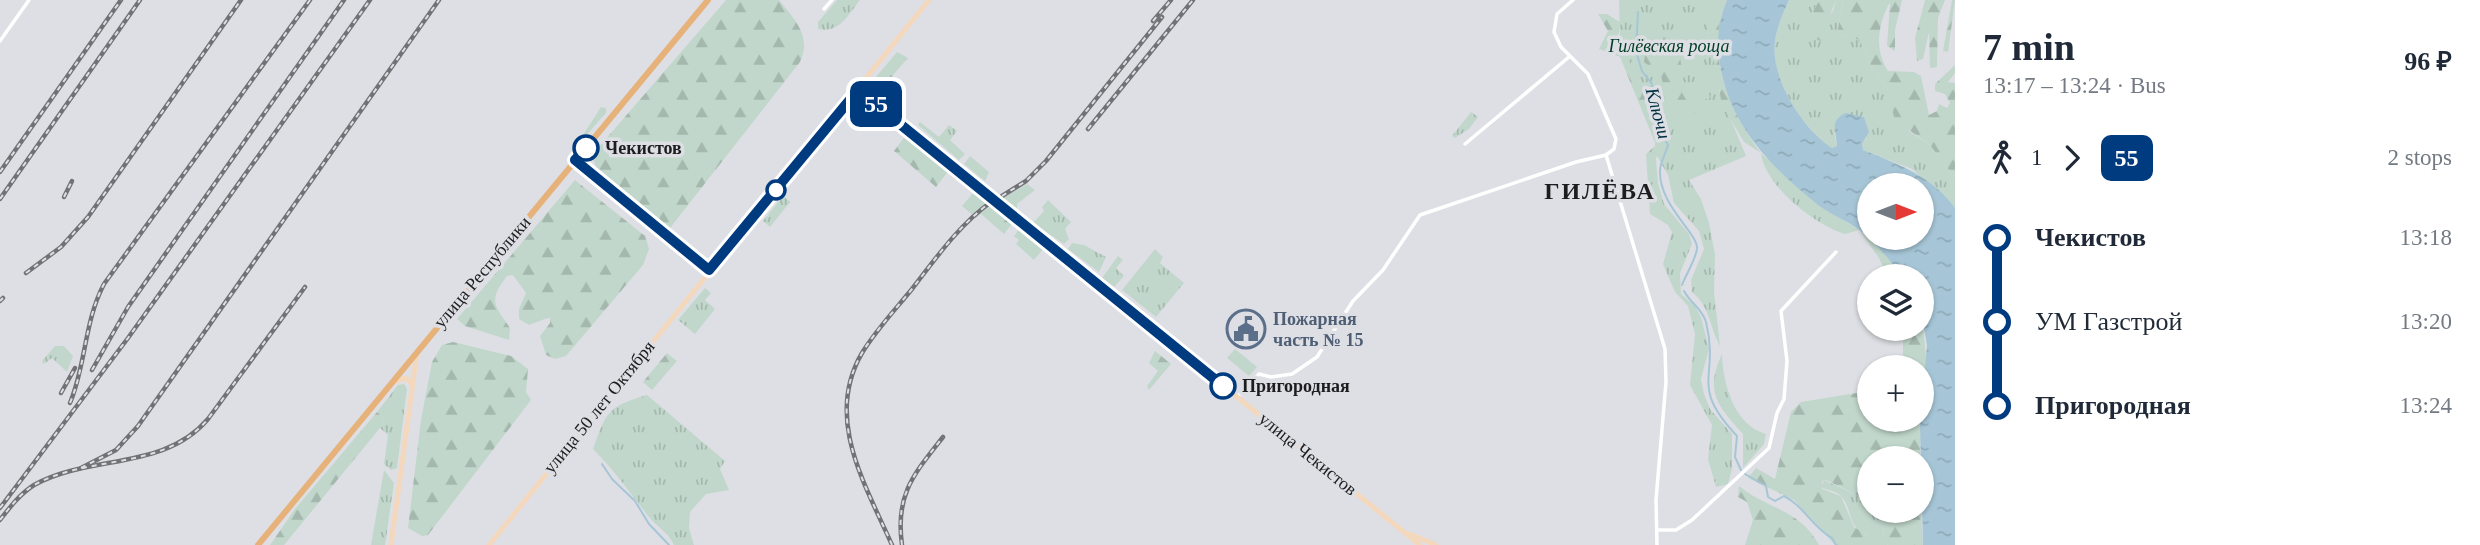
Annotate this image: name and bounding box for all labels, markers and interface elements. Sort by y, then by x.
text: 7 min [1983,26,2075,68]
park label: Гилёвская роща [1607,36,1730,56]
text: 96 ₽ [2404,47,2452,76]
text: 13:17 – 13:24 · Bus [1983,73,2166,98]
line badge: 55 [844,81,908,127]
water label: Ключи [1641,84,1675,141]
text: 55 [864,91,888,117]
marker: Чекистов [573,135,599,161]
place label: Чекистов [605,138,682,158]
icon: walk [1983,139,2021,177]
icon: forward [2053,139,2091,177]
text: 1 [2031,145,2043,170]
text: 55 [2115,145,2139,171]
text: 2 stops [2387,145,2452,170]
north arrow [1857,173,1934,250]
map controls [1857,173,1934,523]
district label: ГИЛЁВА [1544,178,1656,204]
unlabelled marker [766,180,786,200]
street label: улица Республики [430,212,535,332]
text: Чекистов [2035,223,2146,252]
text: 13:18 [2400,225,2452,250]
button: layers [1857,264,1934,341]
text: УМ Газстрой [2035,307,2182,336]
public building icon: Пожарная часть № 15 [1225,308,1267,350]
place label: Пожарная часть № 15 [1273,309,1364,350]
text: 13:20 [2400,309,2452,334]
street label: улица 50 лет Октября [539,337,659,477]
button: + [1857,355,1934,432]
marker: Пригородная [1210,373,1236,399]
place label: Пригородная [1242,376,1350,396]
text: Пригородная [2035,391,2191,420]
text: 13:24 [2400,393,2452,418]
street label: улица Чекистов [1255,408,1361,500]
button: − [1857,446,1934,523]

